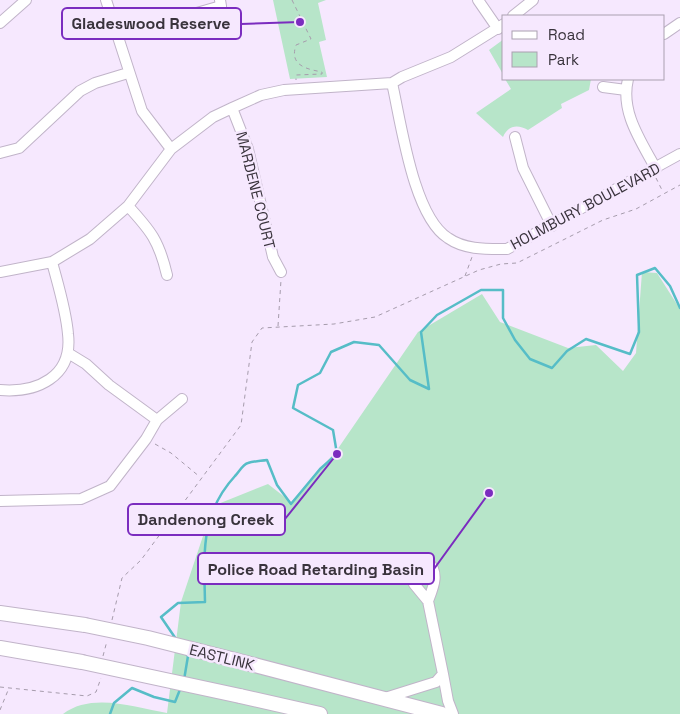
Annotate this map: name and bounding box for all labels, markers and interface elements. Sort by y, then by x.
callout: Gladeswood Reserve [62,8,241,39]
text: Gladeswood Reserve [71,13,231,34]
legend [502,15,665,80]
text: Road [548,25,585,44]
text: Park [548,50,579,69]
street label: MARDENE COURT [232,129,280,251]
street label: HOLMBURY BOULEVARD [507,158,663,254]
callout: Dandenong Creek [128,504,285,535]
text: Dandenong Creek [138,509,274,530]
callout: Police Road Retarding Basin [198,553,434,584]
text: Police Road Retarding Basin [208,559,424,580]
street label: EASTLINK [187,640,257,674]

